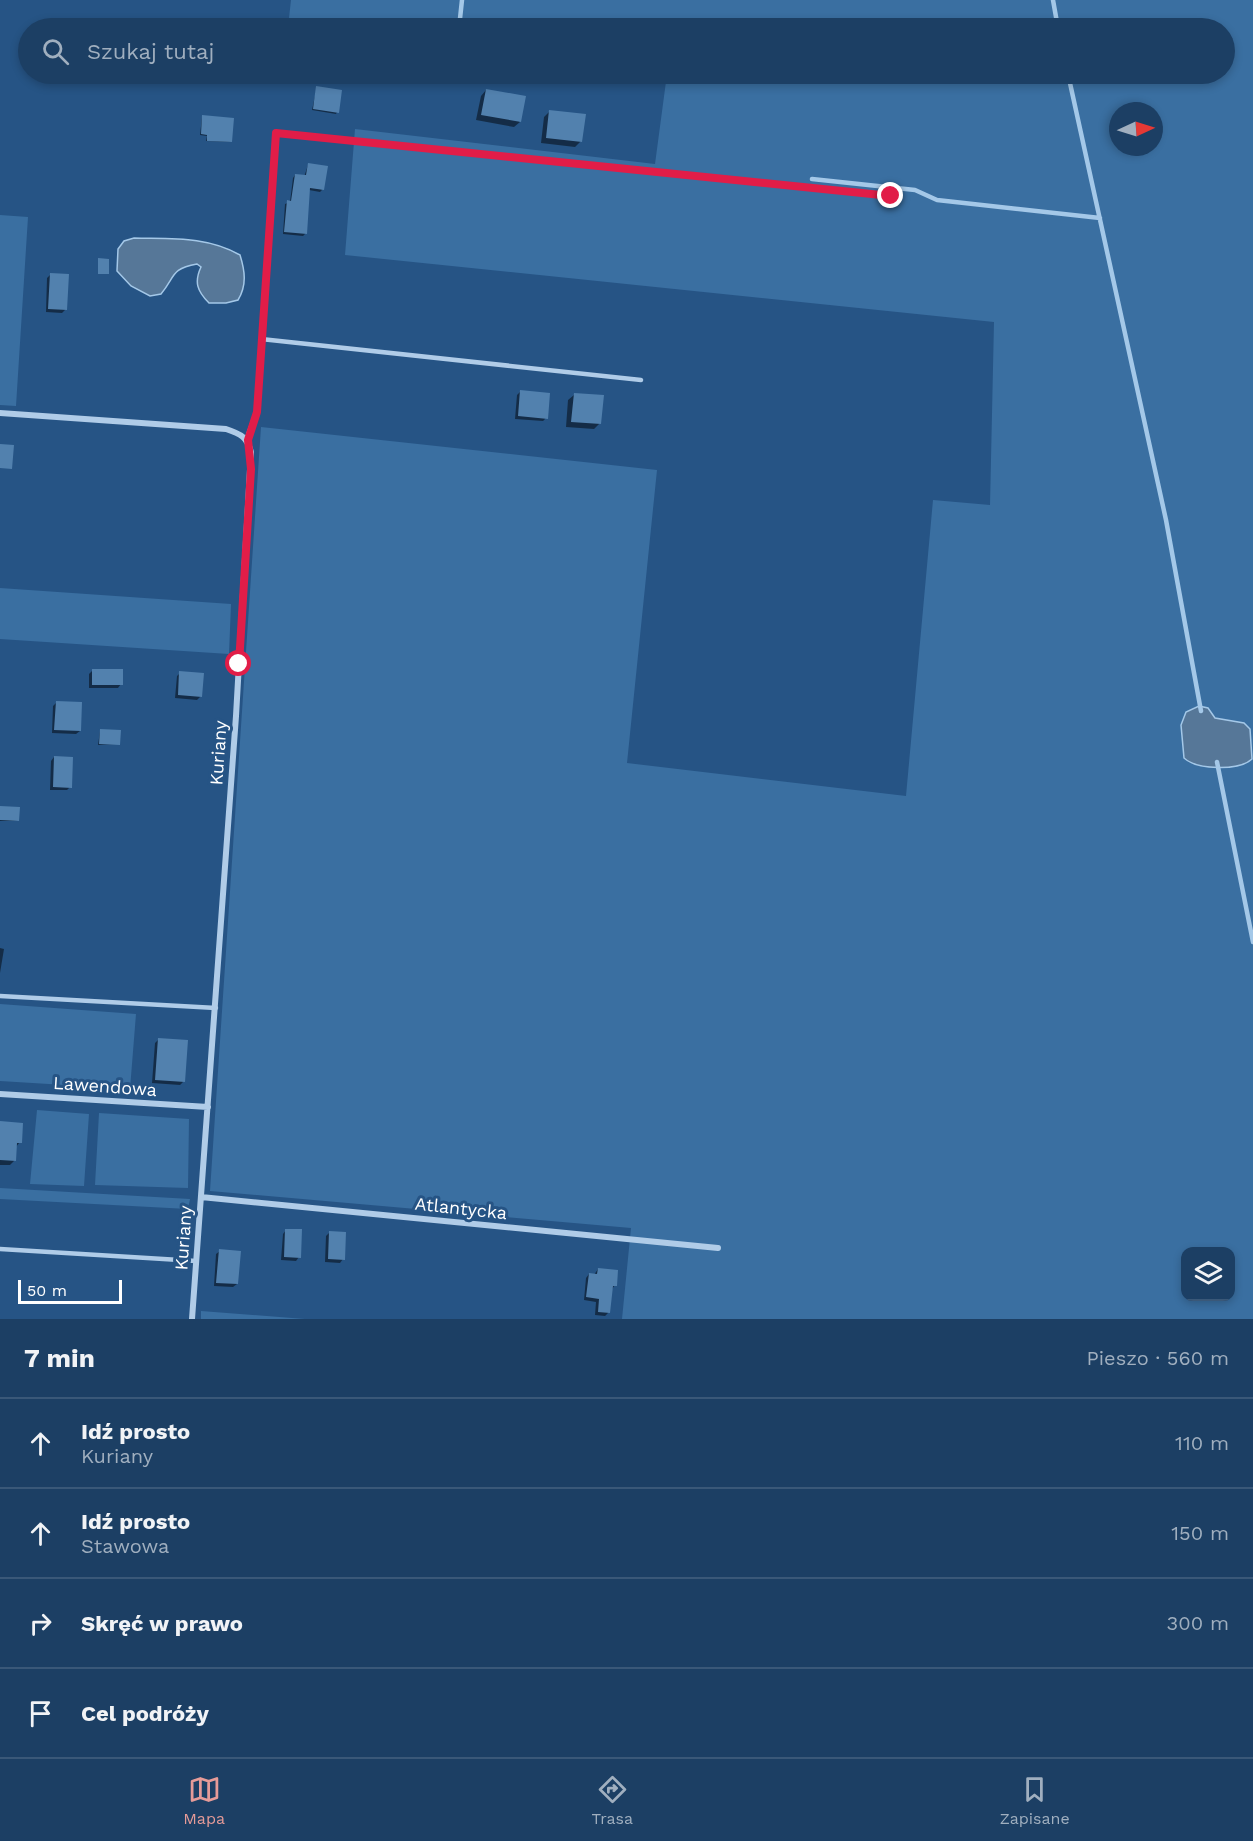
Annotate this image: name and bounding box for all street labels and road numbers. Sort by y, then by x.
street label: Kuriany [205,719,231,786]
street label: Lawendowa [52,1072,158,1100]
street label: Atlantycka [414,1193,508,1223]
street label: Kuriany [170,1204,196,1271]

